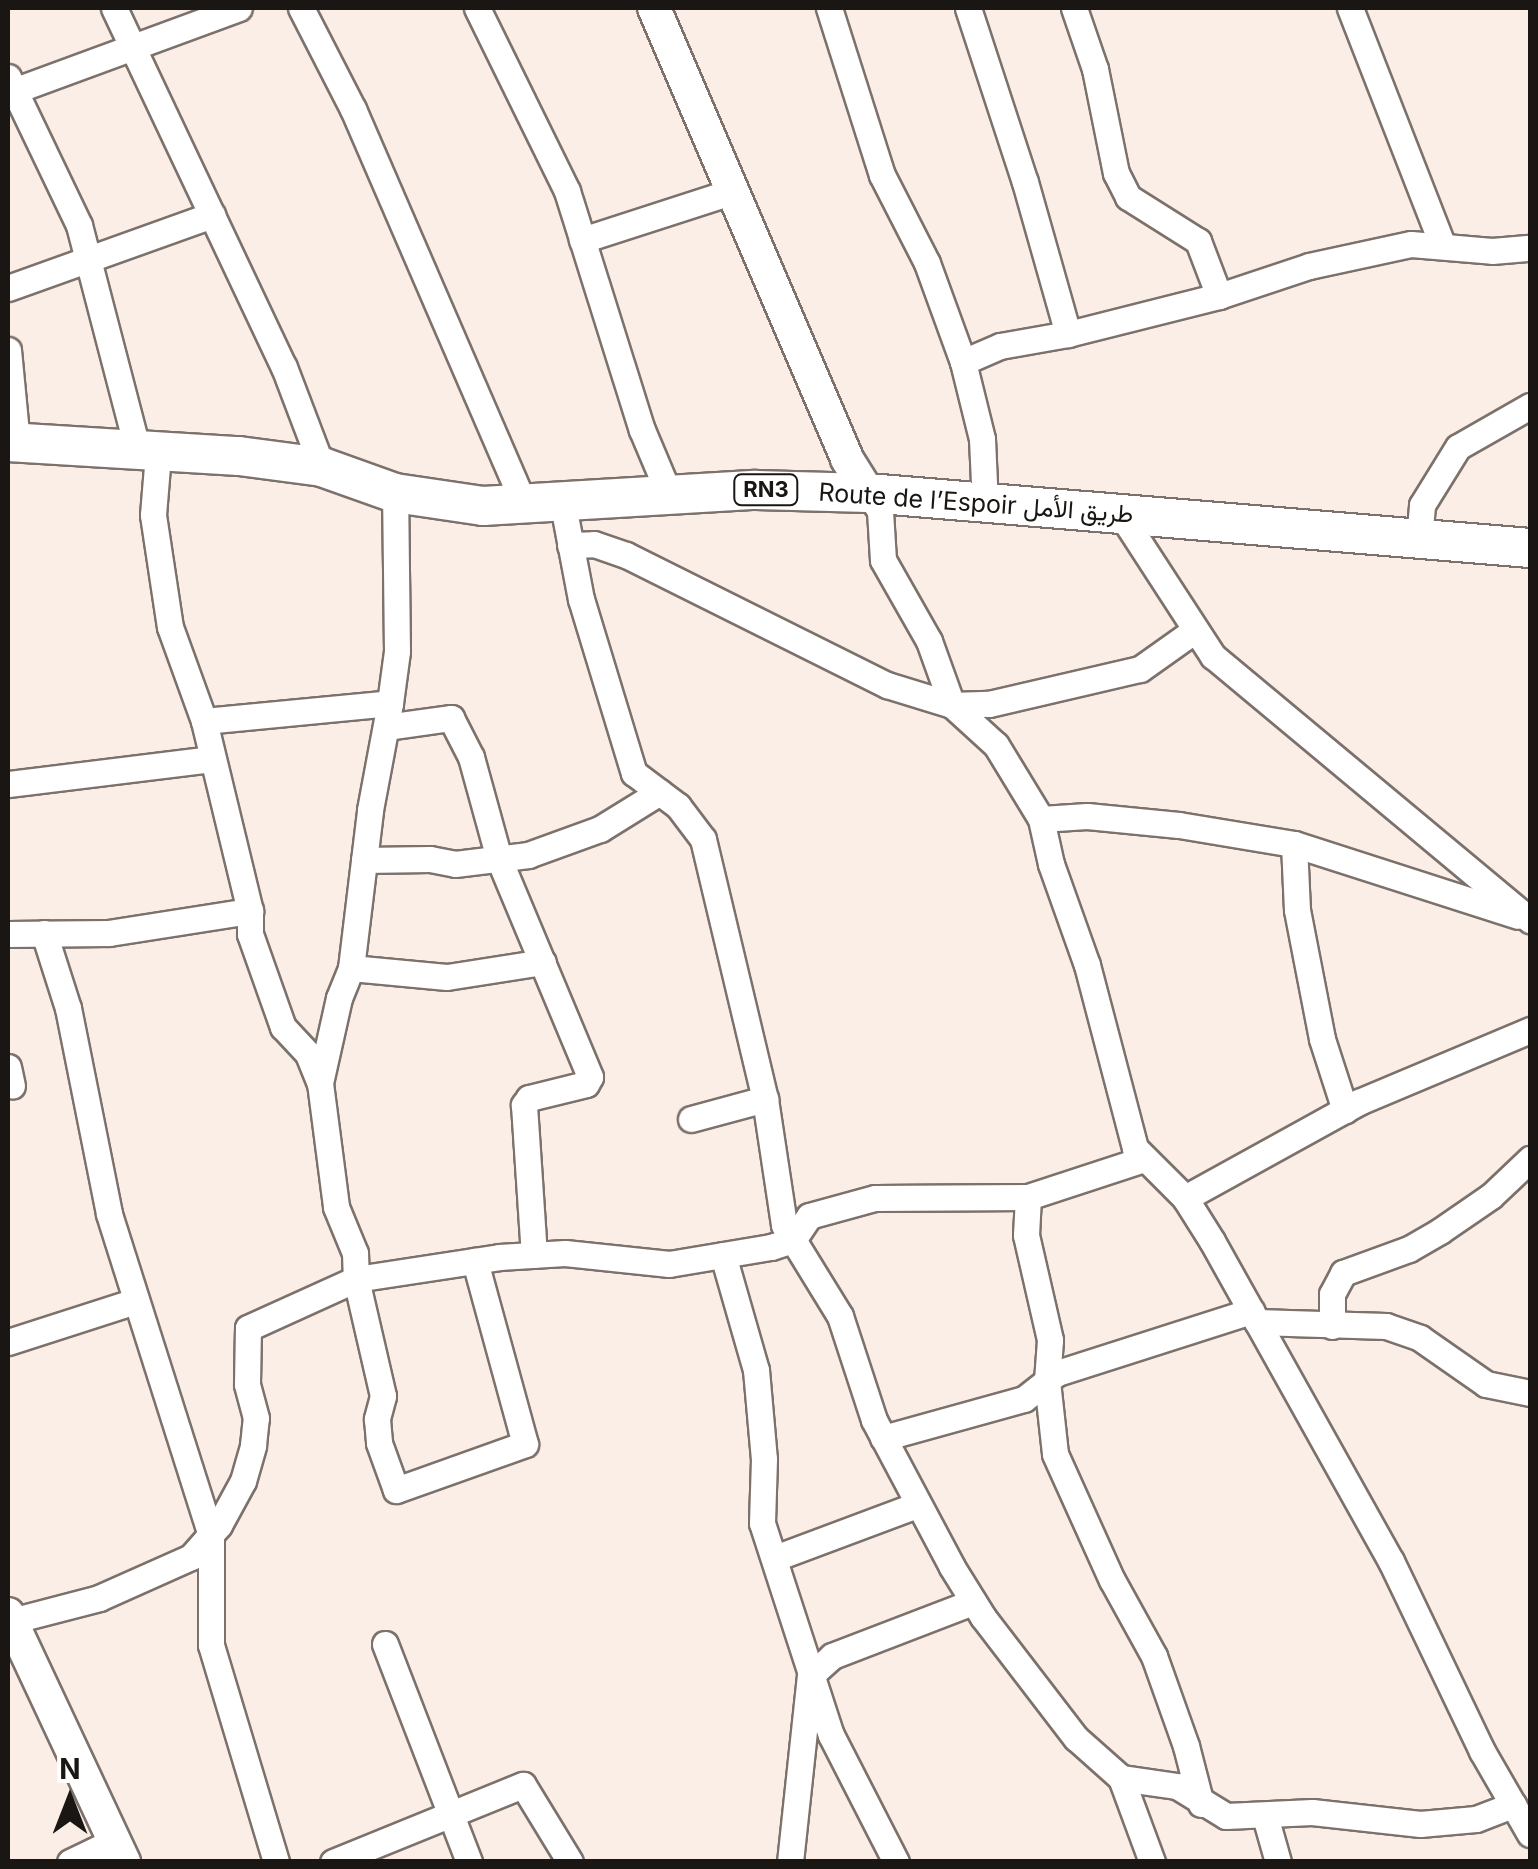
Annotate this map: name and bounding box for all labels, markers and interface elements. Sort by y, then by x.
road number: RN3 [731,473,801,507]
street label: Route de l’Espoir طريق الأمل [818,477,1134,529]
north arrow [20,1749,120,1849]
text: N [59,1752,81,1786]

